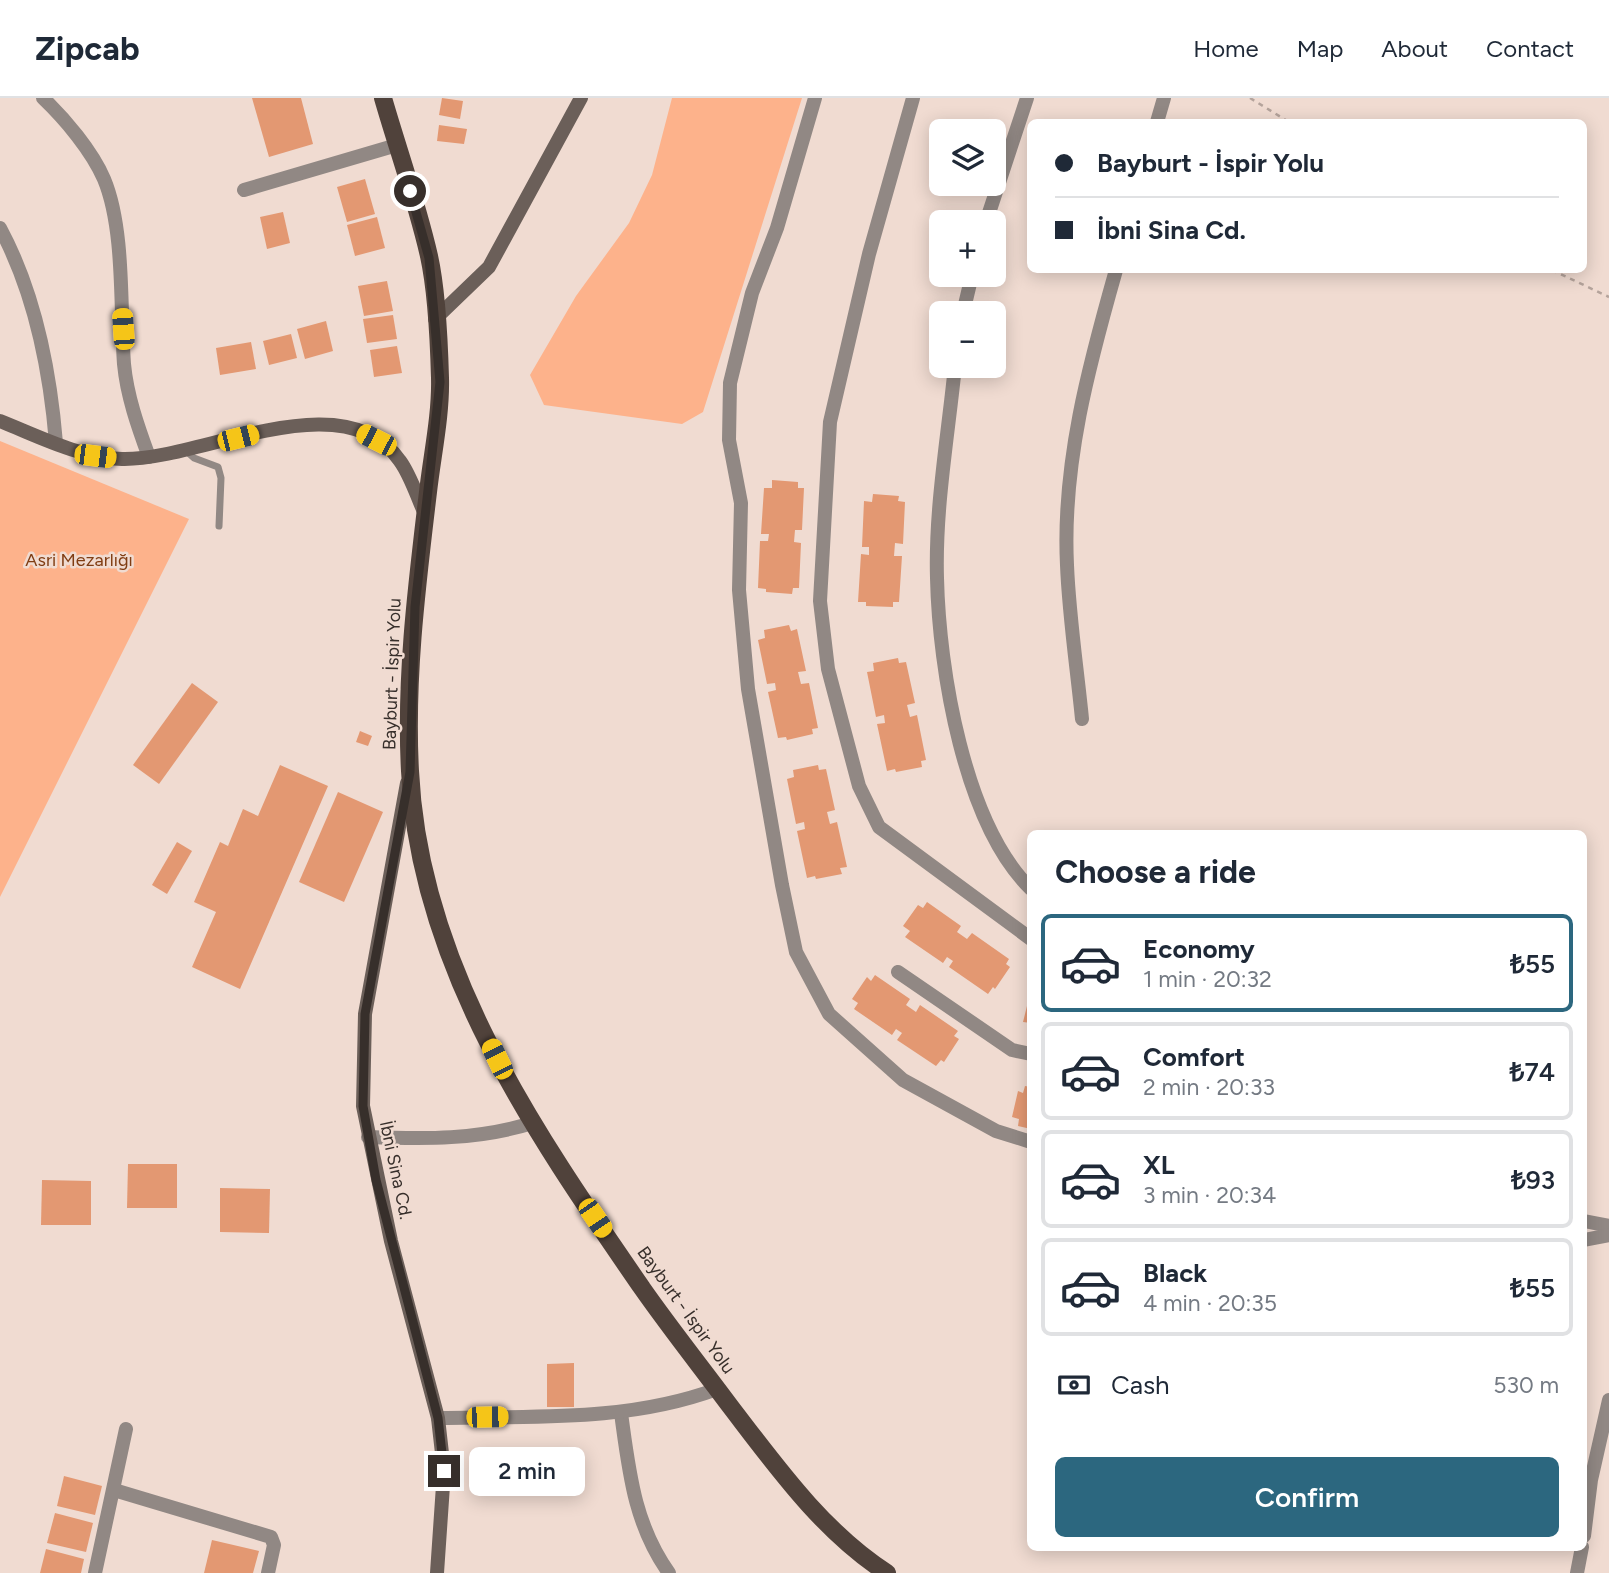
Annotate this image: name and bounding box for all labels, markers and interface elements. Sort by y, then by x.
text: Zipcab [35,29,140,68]
text: Home [1193,34,1259,63]
text: Map [1297,34,1343,63]
text: About [1381,34,1448,63]
text: Contact [1486,34,1574,63]
map controls [929,119,1006,378]
button: layers [929,119,1006,196]
text: Bayburt - İspir Yolu [1097,147,1324,179]
route start [394,175,426,207]
button: + [929,210,1006,287]
text: İbni Sina Cd. [1097,214,1246,246]
button: − [929,301,1006,378]
car [112,307,135,351]
car [353,421,400,459]
car [216,423,261,453]
car [73,443,118,469]
park label: Asri Mezarlığı [25,549,133,571]
street label: Bayburt - İspir Yolu [378,598,406,750]
text: Choose a ride [1055,853,1256,891]
icon: car [1059,932,1122,995]
text: Economy [1143,933,1255,965]
text: ₺55 [1510,948,1555,980]
text: 1 min · 20:32 [1143,965,1272,993]
car [479,1036,516,1082]
icon: car [1059,1040,1122,1103]
text: Comfort [1143,1041,1245,1073]
text: ₺74 [1510,1056,1555,1088]
text: 2 min · 20:33 [1143,1073,1275,1101]
street label: İbni Sina Cd. [375,1119,417,1221]
icon: car [1059,1148,1122,1211]
text: XL [1143,1149,1175,1181]
text: ₺93 [1511,1164,1555,1196]
text: 3 min · 20:34 [1143,1181,1276,1209]
car [575,1195,616,1241]
street label: Bayburt - İspir Yolu [632,1242,740,1378]
icon: car [1059,1256,1122,1319]
text: Black [1143,1257,1207,1289]
text: ₺55 [1510,1272,1555,1304]
text: 4 min · 20:35 [1143,1289,1277,1317]
icon: cash [1055,1366,1093,1404]
text: Cash [1111,1369,1170,1401]
text: 530 m [1493,1371,1559,1399]
car [466,1406,509,1428]
callout: 2 min [468,1446,584,1496]
route end [428,1455,460,1487]
text: 2 min [498,1457,556,1485]
button: Confirm [1055,1457,1559,1537]

